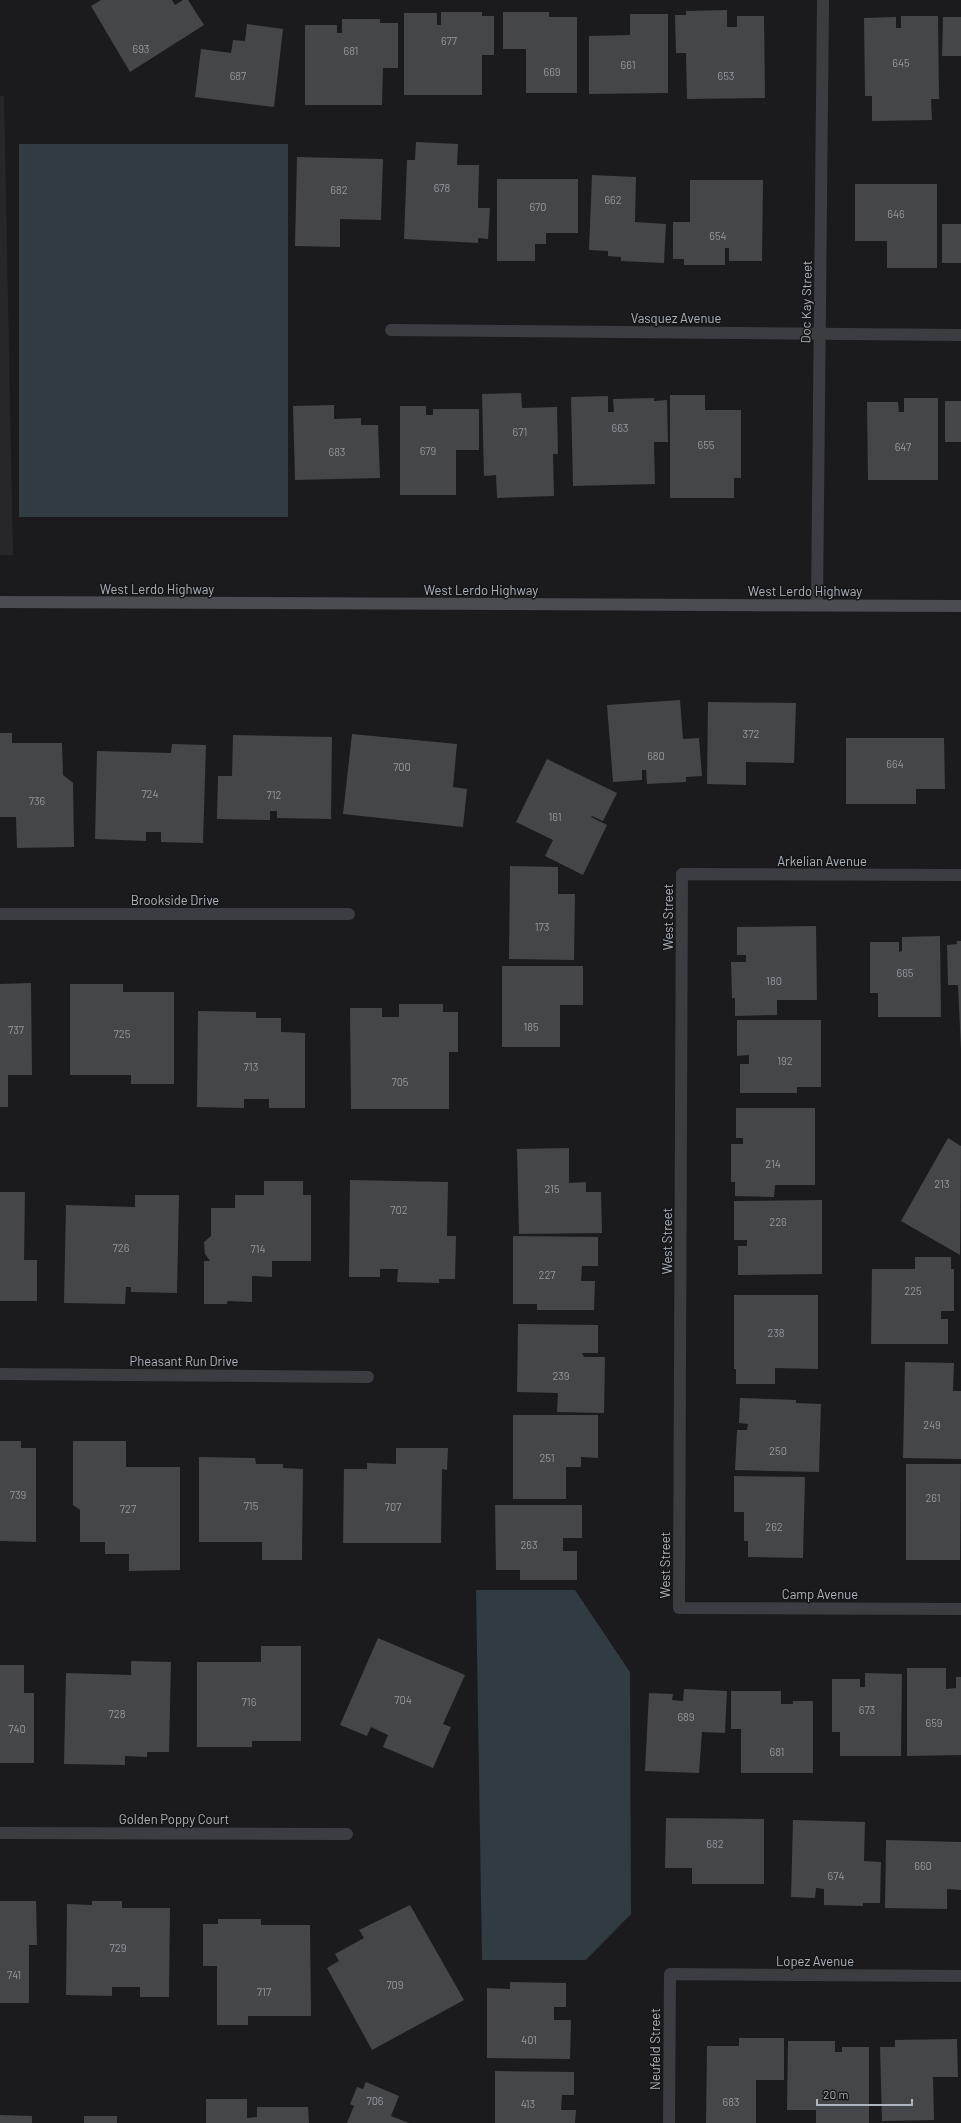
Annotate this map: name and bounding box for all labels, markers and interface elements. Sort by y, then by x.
house number: 677 [441,34,457,47]
house number: 693 [132,42,150,55]
house number: 681 [344,44,358,57]
house number: 645 [892,56,910,69]
house number: 661 [621,58,635,71]
house number: 669 [543,65,561,78]
house number: 687 [230,69,246,82]
house number: 653 [718,69,734,82]
house number: 678 [434,181,451,194]
house number: 682 [330,183,348,196]
house number: 662 [604,193,622,206]
house number: 670 [529,200,547,213]
house number: 646 [887,207,905,220]
house number: 654 [709,229,727,242]
street label: Doc Kay Street [797,260,815,344]
street label: Vasquez Avenue [631,310,721,326]
house number: 663 [612,421,629,434]
house number: 671 [513,425,527,438]
house number: 655 [698,438,715,451]
house number: 647 [895,440,911,453]
house number: 679 [420,444,437,457]
house number: 683 [328,445,346,458]
street label: West Lerdo Highway [100,581,214,597]
street label: West Lerdo Highway [424,582,538,598]
street label: West Lerdo Highway [748,583,862,599]
house number: 372 [743,727,759,740]
house number: 680 [647,749,665,762]
house number: 664 [886,757,904,770]
house number: 700 [393,760,411,773]
house number: 724 [141,787,159,800]
house number: 712 [267,788,282,801]
house number: 736 [29,794,46,807]
house number: 161 [548,810,562,823]
street label: Arkelian Avenue [777,853,867,869]
street label: West Street [660,884,676,950]
street label: Brookside Drive [131,892,219,908]
house number: 173 [535,920,549,933]
house number: 665 [897,966,914,979]
house number: 180 [766,974,782,987]
house number: 185 [523,1020,539,1033]
house number: 737 [8,1023,24,1036]
house number: 725 [114,1027,131,1040]
house number: 192 [777,1054,793,1067]
house number: 713 [244,1060,258,1073]
house number: 705 [391,1075,409,1088]
house number: 214 [765,1157,781,1170]
house number: 213 [934,1177,950,1190]
house number: 215 [544,1182,560,1195]
house number: 702 [390,1203,408,1216]
street label: West Street [659,1208,675,1274]
house number: 226 [769,1215,787,1228]
house number: 726 [113,1241,130,1254]
house number: 714 [250,1242,266,1255]
house number: 227 [539,1268,556,1281]
house number: 225 [904,1284,922,1297]
house number: 238 [767,1326,785,1339]
street label: Pheasant Run Drive [130,1353,238,1369]
house number: 239 [552,1369,570,1382]
house number: 249 [923,1418,941,1431]
house number: 250 [769,1444,787,1457]
house number: 251 [539,1451,555,1464]
house number: 739 [10,1488,27,1501]
house number: 261 [925,1491,941,1504]
house number: 715 [244,1499,259,1512]
house number: 707 [385,1500,401,1513]
house number: 727 [120,1502,136,1515]
house number: 262 [765,1520,783,1533]
street label: West Street [657,1532,673,1598]
house number: 263 [520,1538,538,1551]
street label: Camp Avenue [782,1586,858,1602]
house number: 704 [394,1693,412,1706]
house number: 716 [242,1695,257,1708]
house number: 673 [859,1703,875,1716]
house number: 728 [109,1707,126,1720]
house number: 689 [677,1710,695,1723]
house number: 659 [925,1716,943,1729]
house number: 740 [8,1722,26,1735]
house number: 681 [770,1745,784,1758]
street label: Golden Poppy Court [119,1811,229,1827]
house number: 682 [706,1837,724,1850]
house number: 660 [914,1859,932,1872]
house number: 674 [828,1869,844,1882]
house number: 729 [110,1941,127,1954]
street label: Lopez Avenue [776,1953,854,1969]
house number: 741 [7,1968,21,1981]
house number: 709 [386,1978,404,1991]
house number: 717 [257,1985,271,1998]
street label: Neufeld Street [647,2008,663,2090]
house number: 401 [521,2033,537,2046]
scale bar [817,2081,912,2107]
text: 20 m [823,2087,849,2101]
house number: 706 [366,2094,384,2107]
house number: 683 [722,2095,740,2108]
house number: 413 [521,2097,535,2110]

